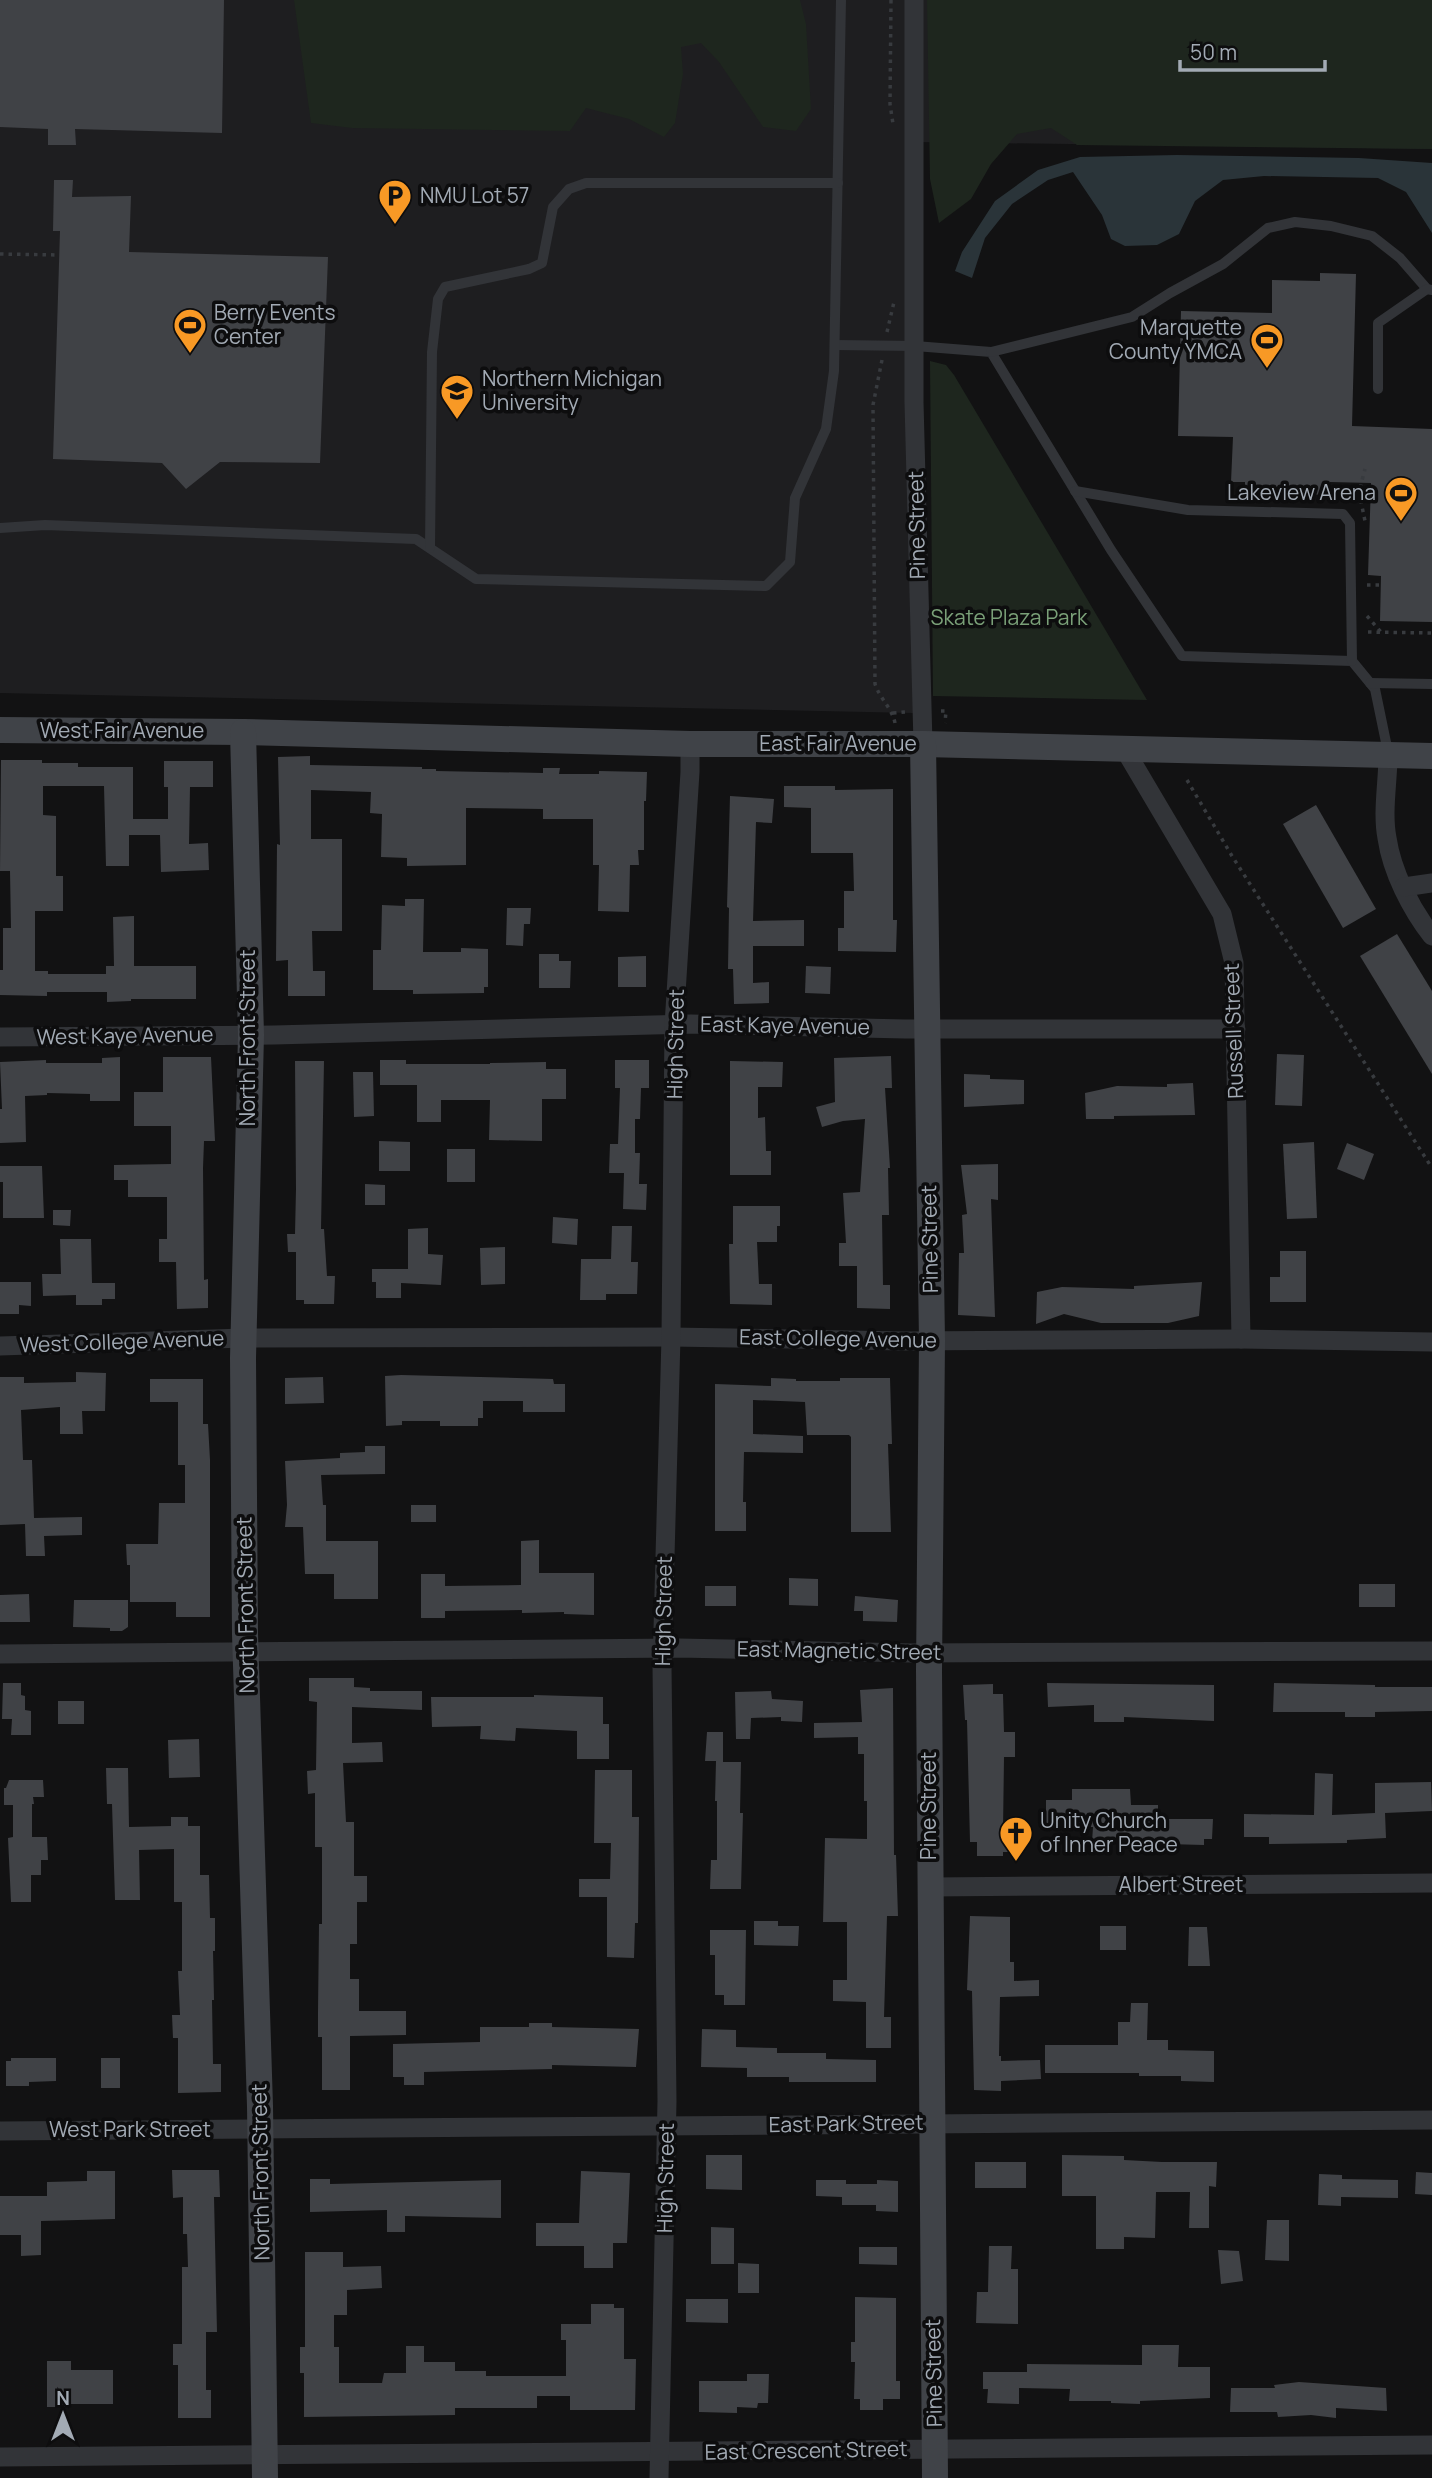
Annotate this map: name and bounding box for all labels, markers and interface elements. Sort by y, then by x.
scale bar [1180,28,1325,72]
text: 50 m [1190,38,1237,66]
parking icon: NMU Lot 57 [376,177,414,226]
place label: NMU Lot 57 [420,181,529,209]
place label: Berry Events Center [214,298,336,350]
sports icon: Berry Events Center [171,306,209,355]
place label: Marquette County YMCA [1109,313,1242,365]
sports icon: Marquette County YMCA [1248,321,1286,370]
place label: Northern Michigan University [482,364,662,416]
school or university icon: Northern Michigan University [438,372,476,421]
street label: Pine Street [901,471,931,579]
sports icon: Lakeview Arena [1382,474,1420,523]
place label: Lakeview Arena [1227,478,1376,506]
park label: Skate Plaza Park [931,603,1088,631]
street label: West Fair Avenue [40,716,204,744]
street label: East Fair Avenue [759,729,917,757]
street label: North Front Street [233,950,261,1126]
street label: Russell Street [1217,963,1249,1099]
street label: High Street [660,989,690,1099]
street label: East Kaye Avenue [700,1010,870,1040]
street label: West Kaye Avenue [36,1019,214,1051]
street label: Pine Street [914,1185,944,1293]
street label: East College Avenue [739,1322,937,1354]
street label: West College Avenue [19,1323,225,1359]
street label: North Front Street [229,1516,261,1694]
street label: High Street [648,1556,678,1666]
street label: East Magnetic Street [737,1634,942,1666]
street label: Pine Street [914,1752,942,1860]
place label: Unity Church of Inner Peace [1040,1806,1178,1858]
church icon: Unity Church of Inner Peace [997,1814,1035,1863]
street label: Albert Street [1119,1870,1243,1898]
street label: North Front Street [244,2083,276,2261]
street label: East Park Street [768,2108,924,2138]
street label: West Park Street [49,2115,211,2143]
street label: High Street [650,2123,680,2233]
street label: Pine Street [918,2319,948,2427]
north arrow [28,2380,98,2450]
text: N [56,2385,70,2411]
street label: East Crescent Street [704,2434,908,2466]

